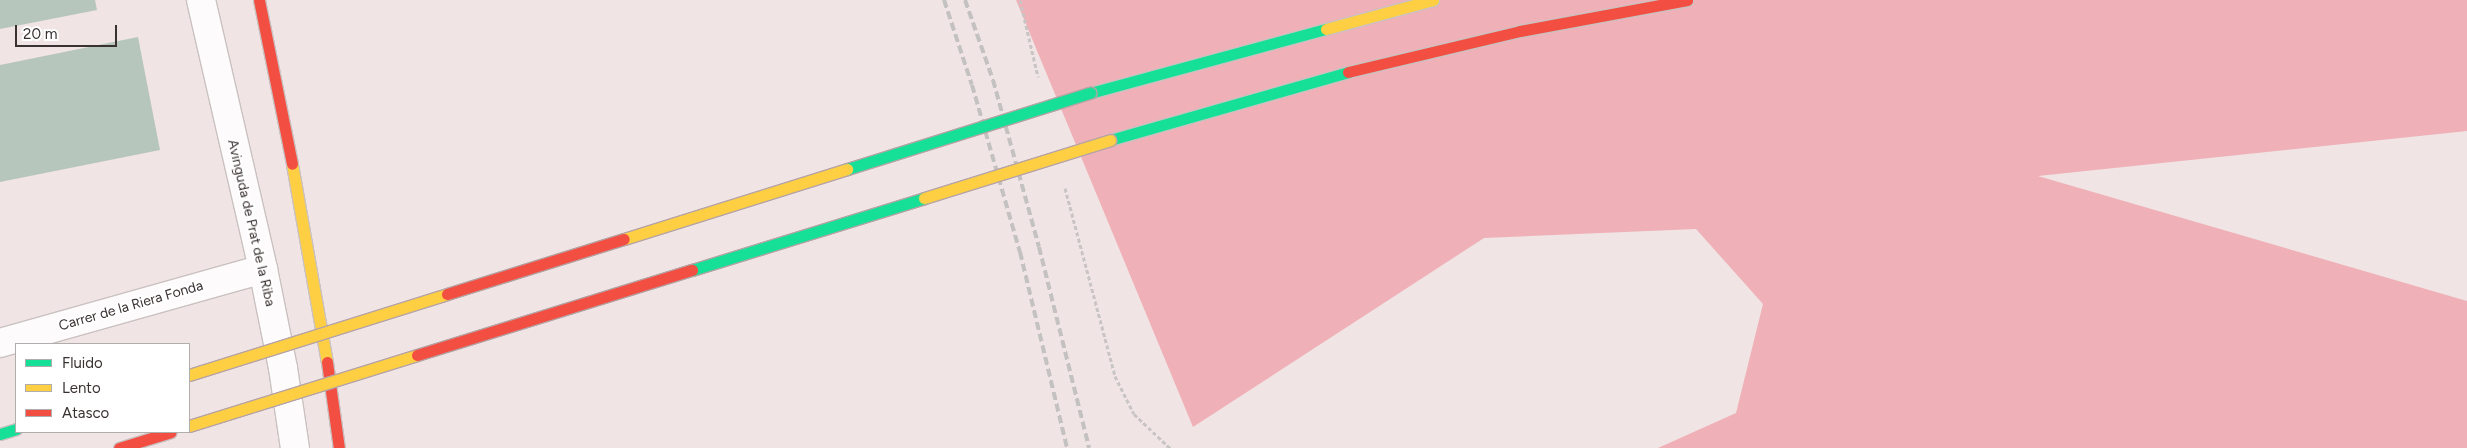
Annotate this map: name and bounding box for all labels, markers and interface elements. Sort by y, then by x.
scale bar [18,15,120,47]
text: 20 m [23,25,57,43]
street label: Avinguda de Prat de la Riba [224,138,278,308]
street label: Carrer de la Riera Fonda [57,277,205,335]
legend [15,343,190,433]
text: Fluido [62,354,103,372]
text: Lento [62,379,101,397]
text: Atasco [62,404,109,422]

